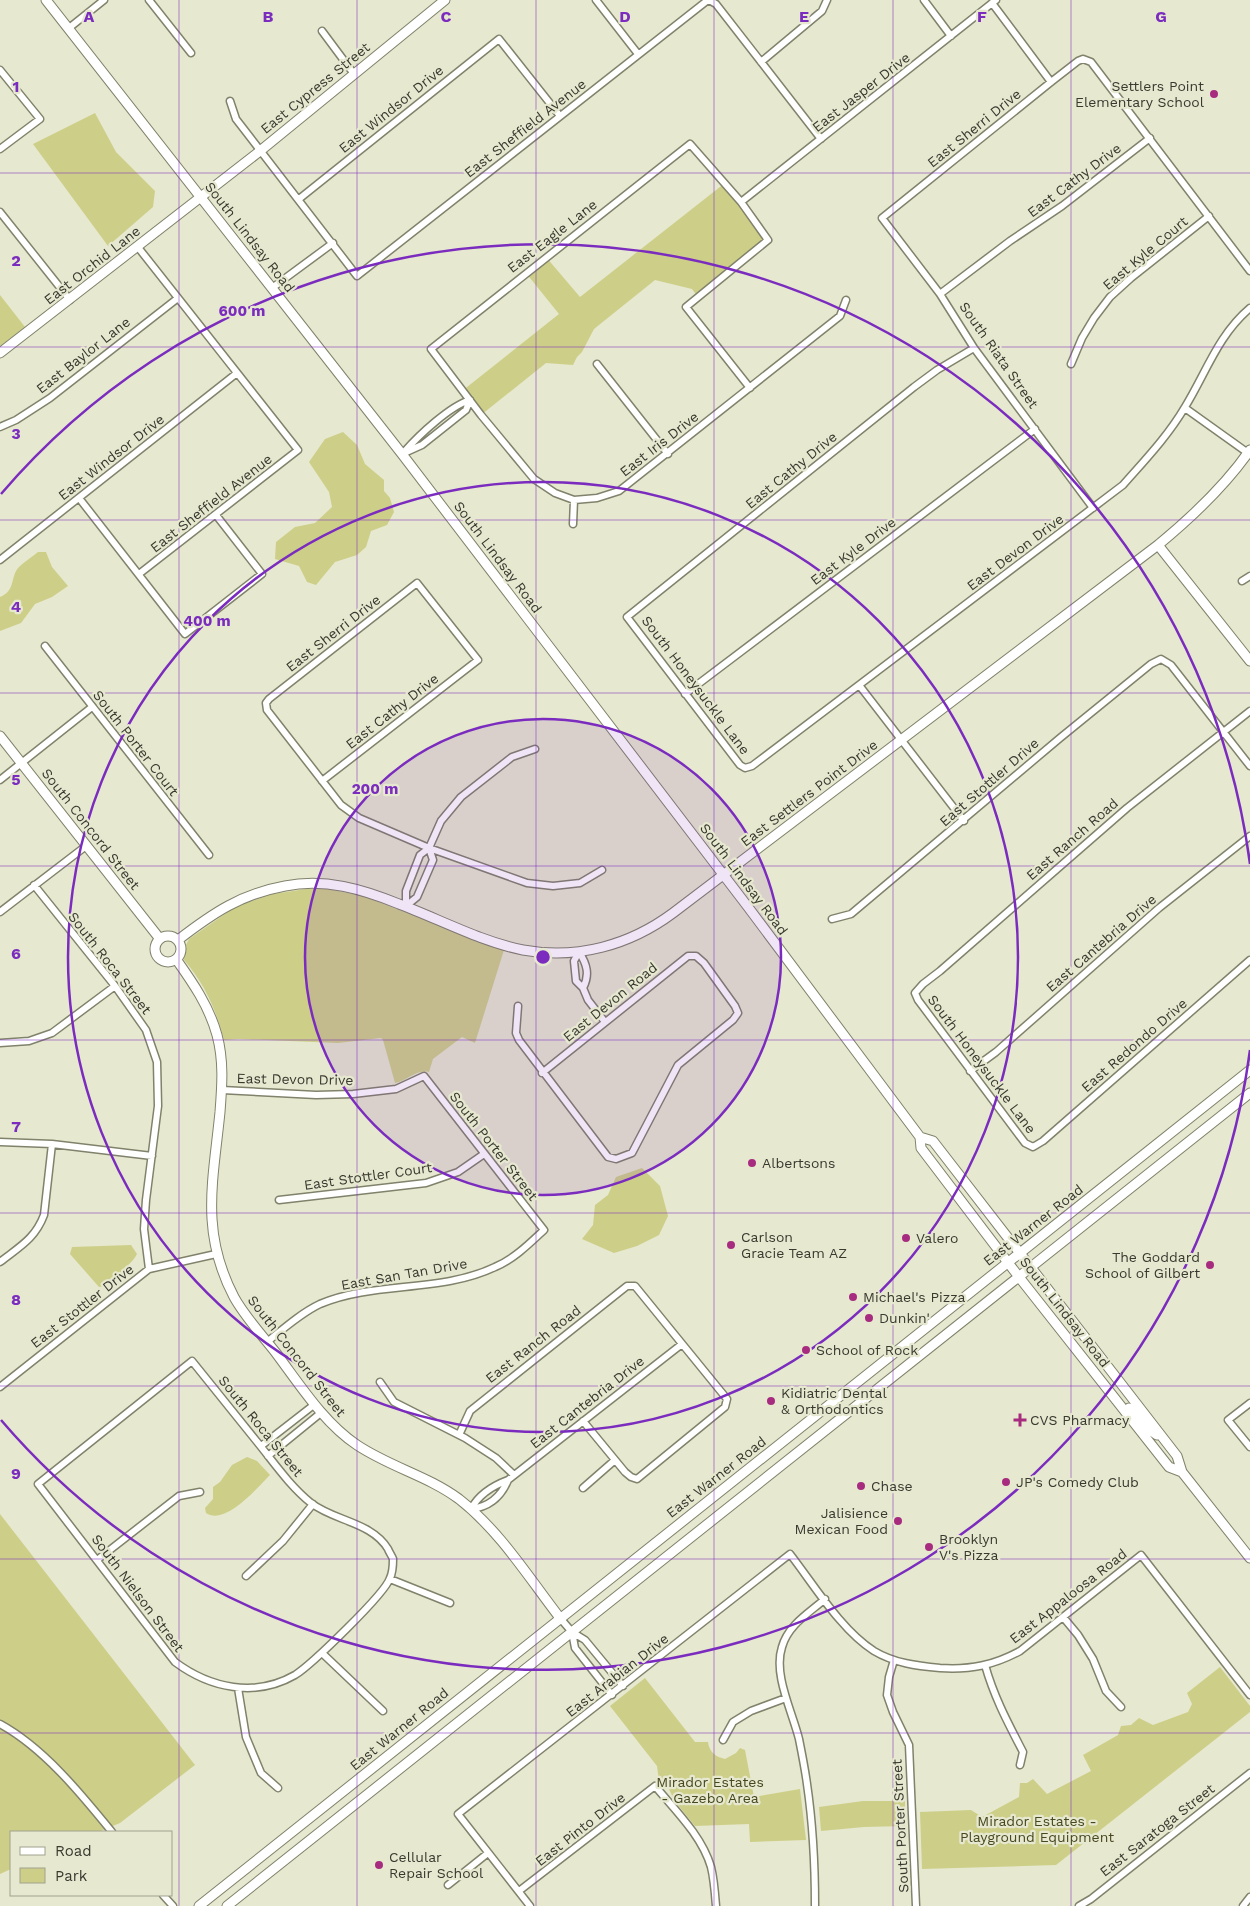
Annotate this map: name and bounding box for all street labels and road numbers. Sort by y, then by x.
street label: East Cypress Street [257,39,373,137]
street label: East Jasper Drive [809,49,913,135]
street label: East Windsor Drive [335,62,447,156]
street label: East Sheffield Avenue [461,75,589,181]
street label: East Sherri Drive [924,85,1024,171]
street label: East Cathy Drive [1024,140,1124,220]
street label: South Lindsay Road [202,179,298,295]
street label: East Eagle Lane [504,196,600,276]
street label: East Kyle Court [1099,213,1191,293]
street label: East Orchid Lane [41,222,143,308]
street label: South Riata Street [956,299,1042,411]
street label: East Baylor Lane [33,313,133,397]
street label: East Iris Drive [617,408,701,480]
street label: East Windsor Drive [55,411,167,503]
street label: East Cathy Drive [742,428,840,512]
street label: East Sheffield Avenue [147,450,275,556]
street label: South Lindsay Road [451,498,545,616]
street label: East Devon Drive [964,510,1066,594]
street label: East Kyle Drive [807,514,899,588]
street label: East Sherri Drive [283,591,383,675]
street label: South Honeysuckle Lane [639,613,753,757]
street label: East Cathy Drive [343,670,441,752]
street label: South Porter Court [90,687,182,799]
street label: East Stottler Drive [936,735,1042,829]
street label: East Settlers Point Drive [737,736,881,850]
street label: South Concord Street [39,765,143,893]
street label: East Ranch Road [1023,795,1121,883]
street label: South Lindsay Road [697,820,791,938]
street label: East Cantebria Drive [1043,891,1159,995]
street label: South Roca Street [65,909,155,1017]
street label: East Devon Road [560,959,660,1045]
street label: South Honeysuckle Lane [925,992,1039,1136]
street label: East Redondo Drive [1078,995,1190,1095]
street label: East Devon Drive [236,1070,354,1088]
street label: South Porter Street [447,1088,542,1204]
street label: East Stottler Court [303,1159,433,1193]
street label: East Warner Road [980,1181,1086,1269]
street label: South Lindsay Road [1017,1254,1113,1370]
street label: East San Tan Drive [340,1255,468,1293]
street label: East Stottler Drive [27,1261,137,1351]
street label: South Concord Street [245,1292,349,1420]
street label: East Ranch Road [482,1302,584,1386]
street label: East Cantebria Drive [527,1352,647,1452]
street label: South Roca Street [215,1372,307,1480]
street label: East Warner Road [663,1433,769,1521]
street label: South Nielson Street [89,1531,188,1655]
street label: East Appaloosa Road [1006,1545,1130,1647]
street label: East Arabian Drive [563,1630,671,1720]
street label: East Warner Road [346,1684,452,1774]
street label: South Porter Street [889,1759,911,1893]
street label: East Saratoga Street [1097,1780,1218,1880]
street label: East Pinto Drive [532,1789,628,1869]

